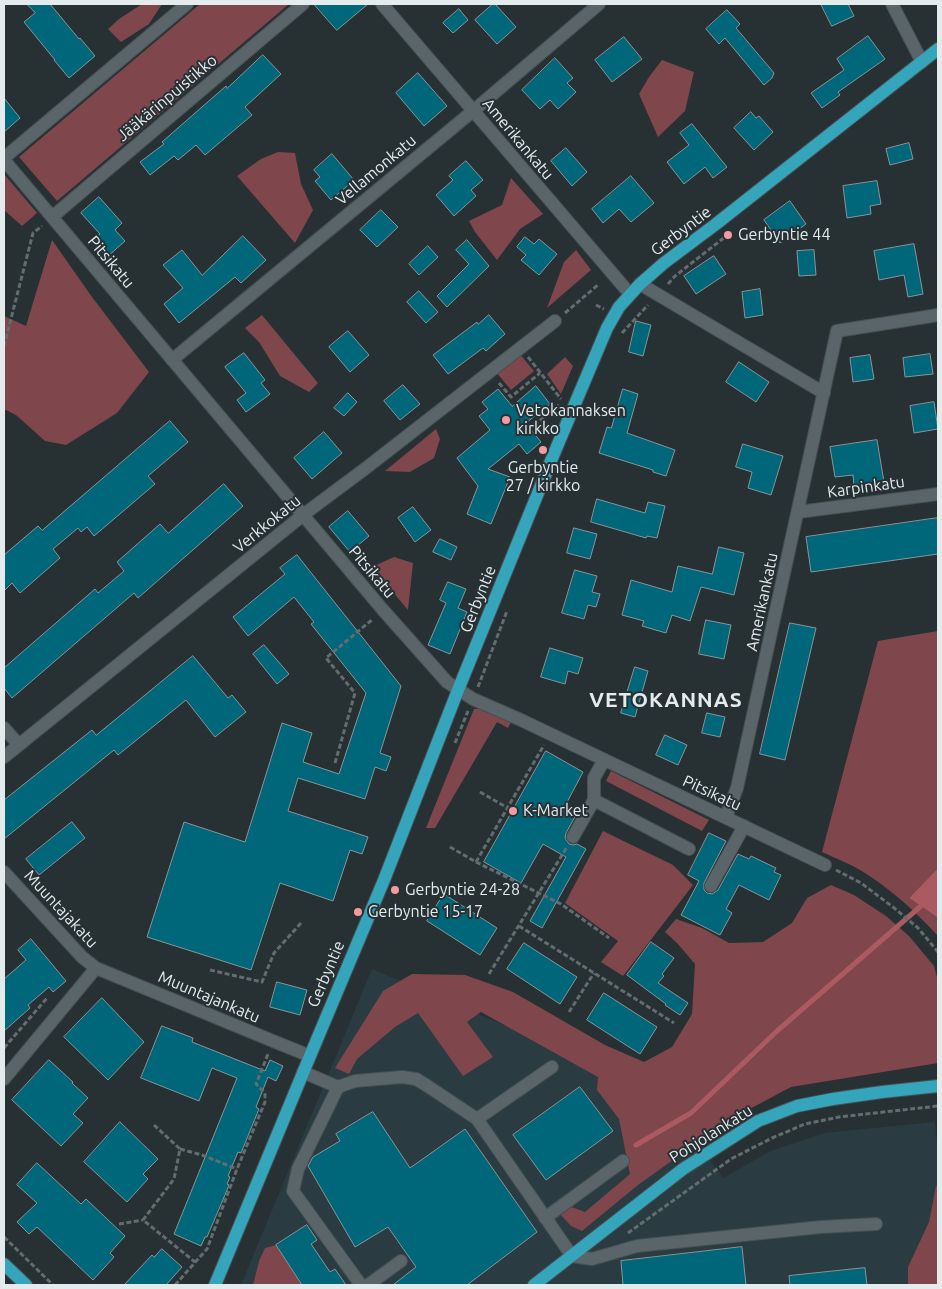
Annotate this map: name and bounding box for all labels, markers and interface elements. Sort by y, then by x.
street label: Jääkärinpuistikko [113,51,221,145]
street label: Amerikankatu [478,94,558,184]
street label: Vellamonkatu [332,131,420,209]
street label: Gerbyntie [647,202,715,260]
place label: Gerbyntie 44 [738,225,830,245]
marker: Gerbyntie 44 [722,229,734,241]
street label: Pitsikatu [84,232,138,292]
place label: Vetokannaksen kirkko [516,401,626,439]
marker: Vetokannaksen kirkko [500,414,512,426]
marker: Gerbyntie 27 / kirkko [537,444,549,456]
place label: Gerbyntie 27 / kirkko [506,458,580,496]
street label: Karpinkatu [826,472,906,502]
street label: Verkkokatu [229,491,305,557]
street label: Pitsikatu [345,542,399,602]
street label: Amerikankatu [742,551,782,653]
street label: Gerbyntie [456,563,500,635]
district label: VETOKANNAS [588,687,744,713]
street label: Pitsikatu [680,771,744,815]
place label: K-Market [523,801,588,821]
marker: K-Market [507,805,519,817]
street label: Muuntajakatu [20,866,102,952]
place label: Gerbyntie 24-28 [405,880,520,900]
marker: Gerbyntie 24-28 [389,884,401,896]
place label: Gerbyntie 15-17 [368,902,483,922]
marker: Gerbyntie 15-17 [352,906,364,918]
street label: Gerbyntie [303,938,349,1010]
street label: Muuntajankatu [155,967,263,1027]
street label: Pohjolankatu [666,1101,756,1167]

